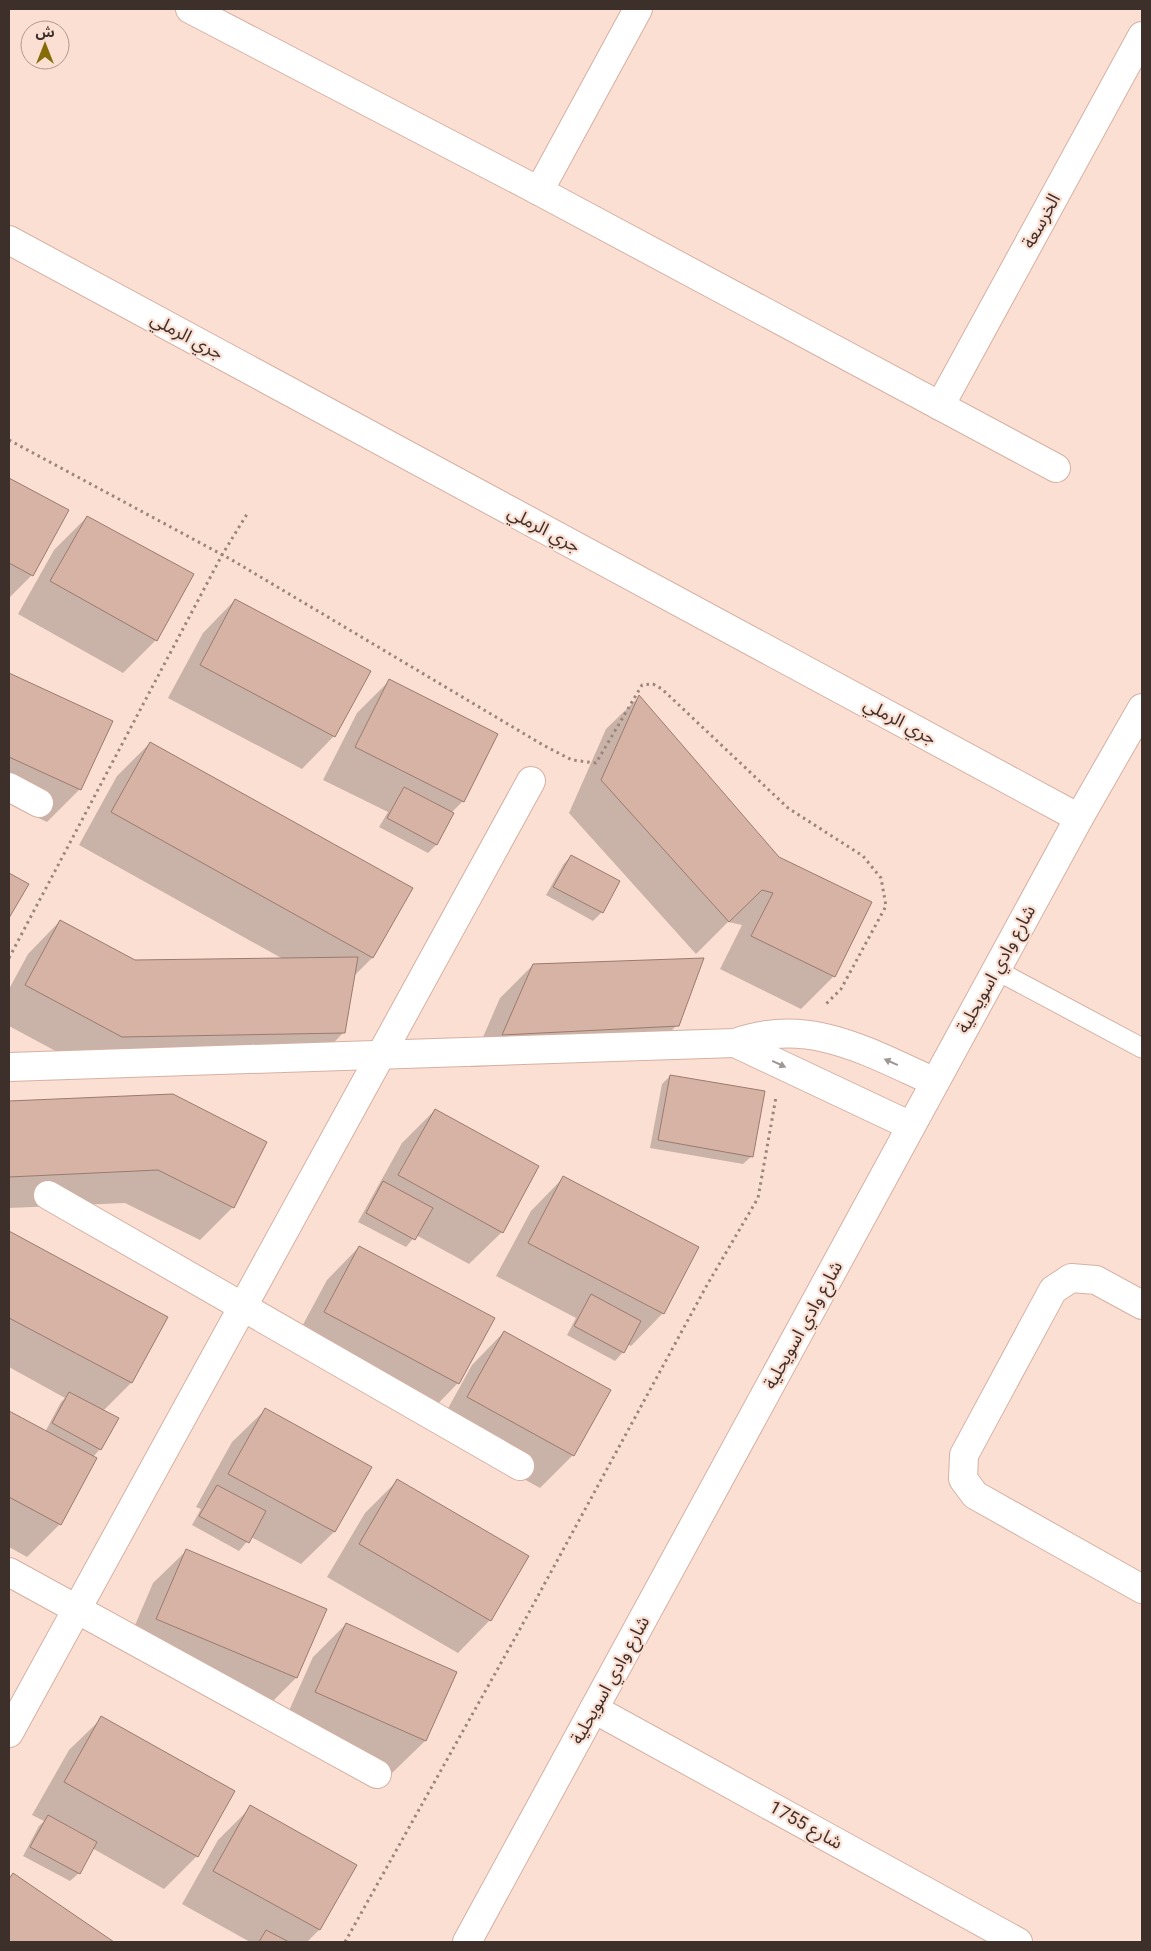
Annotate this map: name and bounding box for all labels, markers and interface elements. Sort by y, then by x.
north arrow [20,20,70,70]
text: ش [35,24,55,40]
street label: الخرسعة [1017,190,1065,252]
street label: جري الرملي [146,308,227,366]
street label: جري الرملي [503,501,584,559]
street label: جري الرملي [859,693,940,751]
street label: شارع وادي اسويحلية [952,901,1043,1038]
one-way arrow [884,1057,898,1065]
one-way arrow [772,1060,786,1068]
street label: شارع وادي اسويحلية [759,1257,850,1394]
street label: شارع وادي اسويحلية [566,1612,657,1749]
street label: شارع 1755 [764,1796,846,1857]

